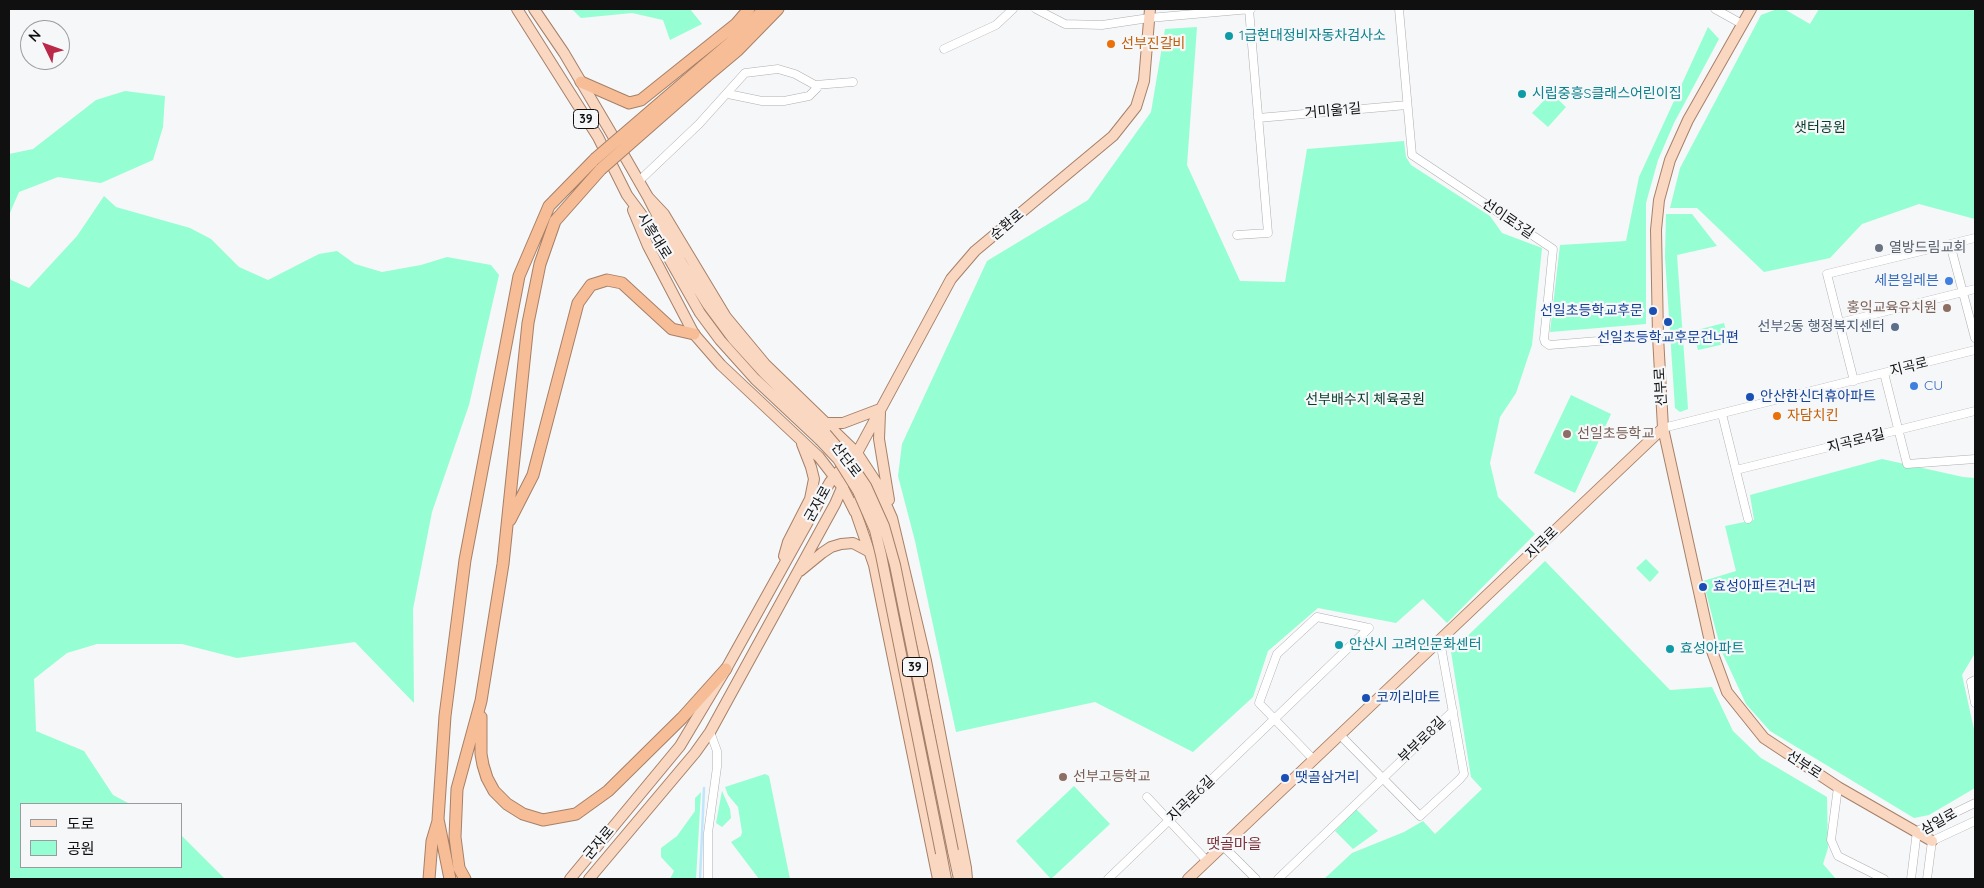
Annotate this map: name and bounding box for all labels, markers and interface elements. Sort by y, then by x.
north arrow [20,20,70,70]
text: N [24,26,45,45]
place label: 1급현대정비자동차검사소 [1239,28,1386,44]
marker: 1급현대정비자동차검사소 [1223,30,1235,42]
place label: 선부진갈비 [1121,36,1185,52]
marker: 선부진갈비 [1105,38,1117,50]
place label: 시립중흥S클래스어린이집 [1532,86,1682,102]
marker: 시립중흥S클래스어린이집 [1516,88,1528,100]
street label: 거미울1길 [1304,100,1362,122]
road number: 39 [574,110,598,128]
park label: 샛터공원 [1794,120,1846,136]
street label: 선이로3길 [1479,196,1537,242]
street label: 순환로 [987,206,1027,244]
street label: 시흥대로 [633,210,675,262]
place label: 열방드림교회 [1889,240,1966,256]
marker: 열방드림교회 [1873,242,1885,254]
place label: 세븐일레븐 [1875,273,1939,289]
marker: 세븐일레븐 [1943,275,1955,287]
place label: 홍익교육유치원 [1847,300,1937,316]
marker: 홍익교육유치원 [1941,302,1953,314]
place label: 선일초등학교후문 [1540,303,1643,319]
marker: 선일초등학교후문 [1647,305,1659,317]
marker: 선일초등학교후문건너편 [1662,316,1674,328]
place label: 선부2동 행정복지센터 [1758,319,1885,335]
marker: 선부2동 행정복지센터 [1889,321,1901,333]
place label: 선일초등학교후문건너편 [1597,330,1739,346]
street label: 지곡로 [1888,354,1930,380]
street label: 선부로 [1652,367,1670,407]
place label: CU [1924,378,1943,394]
marker: CU [1908,380,1920,392]
place label: 안산한신더휴아파트 [1760,389,1876,405]
marker: 안산한신더휴아파트 [1744,391,1756,403]
park label: 선부배수지 체육공원 [1305,392,1425,408]
place label: 자담치킨 [1787,408,1839,424]
marker: 자담치킨 [1771,410,1783,422]
place label: 선일초등학교 [1577,426,1654,442]
street label: 지곡로4길 [1825,426,1887,456]
marker: 선일초등학교 [1561,428,1573,440]
street label: 산단로 [828,440,864,480]
street label: 군자로 [801,483,835,525]
street label: 지곡로 [1522,524,1562,562]
place label: 효성아파트건너편 [1713,579,1816,595]
marker: 효성아파트건너편 [1697,581,1709,593]
place label: 안산시 고려인문화센터 [1349,637,1482,653]
marker: 안산시 고려인문화센터 [1333,639,1345,651]
place label: 효성아파트 [1680,641,1744,657]
marker: 효성아파트 [1664,643,1676,655]
road number: 39 [902,658,928,676]
place label: 코끼리마트 [1376,690,1440,706]
marker: 코끼리마트 [1360,692,1372,704]
street label: 부부로8길 [1395,713,1449,767]
street label: 선부로 [1783,747,1825,783]
place label: 선부고등학교 [1073,769,1150,785]
place label: 땟골삼거리 [1295,770,1359,786]
marker: 선부고등학교 [1057,771,1069,783]
street label: 지곡로6길 [1164,772,1218,826]
marker: 땟골삼거리 [1279,772,1291,784]
legend [20,803,182,868]
street label: 삼일로 [1918,805,1960,839]
text: 도로 [67,814,95,833]
street label: 군자로 [580,823,618,863]
district label: 땟골마을 [1206,835,1262,853]
text: 공원 [67,839,95,858]

